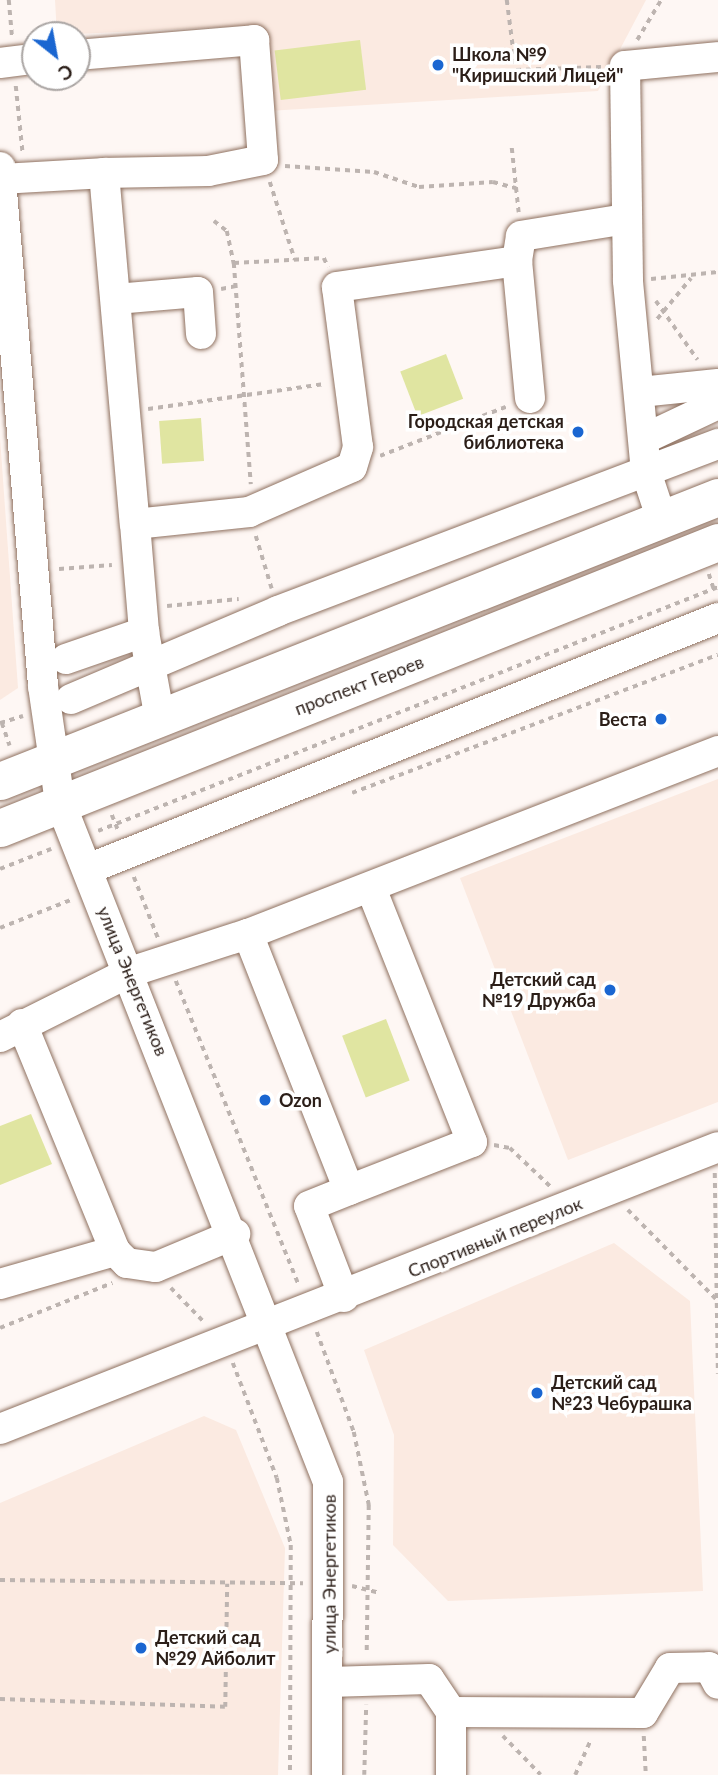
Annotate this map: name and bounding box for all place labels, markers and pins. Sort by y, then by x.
place label: Школа №9 "Киришский Лицей" [452,44,623,86]
marker: Школа №9 "Киришский Лицей" [430,57,446,73]
place label: Городская детская библиотека [408,411,564,453]
marker: Городская детская библиотека [570,424,586,440]
place label: Веста [599,708,647,730]
marker: Веста [653,711,669,727]
place label: Детский сад №19 Дружба [481,969,596,1012]
marker: Детский сад №19 Дружба [602,982,618,998]
place label: Ozon [279,1089,322,1111]
marker: Ozon [257,1092,273,1108]
place label: Детский сад №23 Чебурашка [551,1372,692,1414]
marker: Детский сад №23 Чебурашка [529,1385,545,1401]
place label: Детский сад №29 Айболит [155,1627,276,1670]
marker: Детский сад №29 Айболит [133,1640,149,1656]

